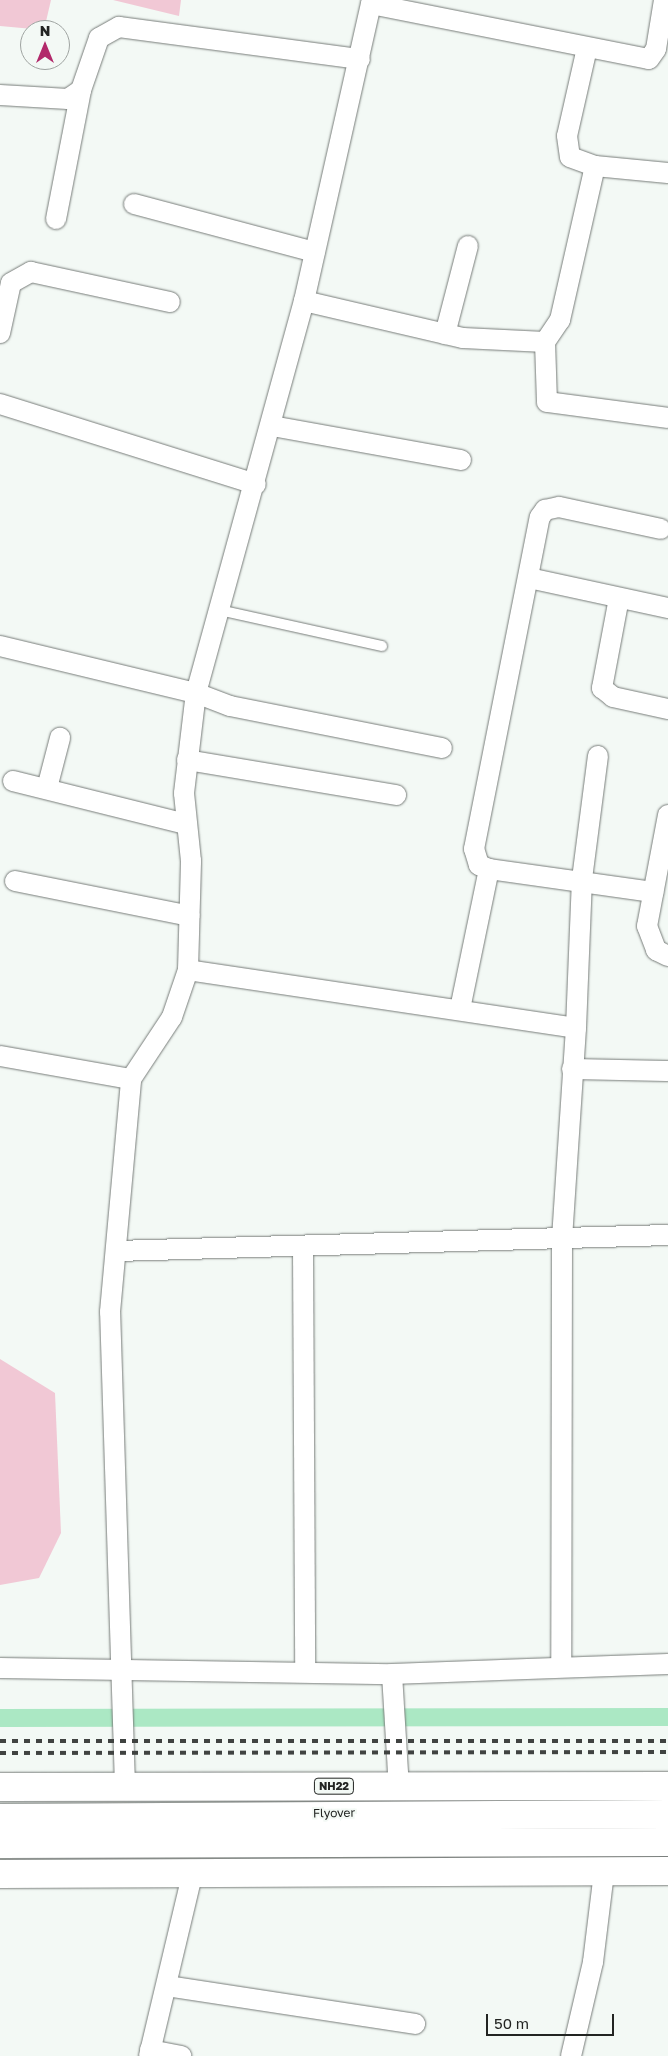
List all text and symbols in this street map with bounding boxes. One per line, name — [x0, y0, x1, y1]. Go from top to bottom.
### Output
north arrow — [20, 20, 70, 70]
text: N — [40, 22, 50, 39]
road number: NH22 — [313, 1778, 355, 1794]
street label: Flyover — [313, 1805, 355, 1821]
scale bar — [488, 2004, 616, 2036]
text: 50 m — [494, 2014, 529, 2032]

